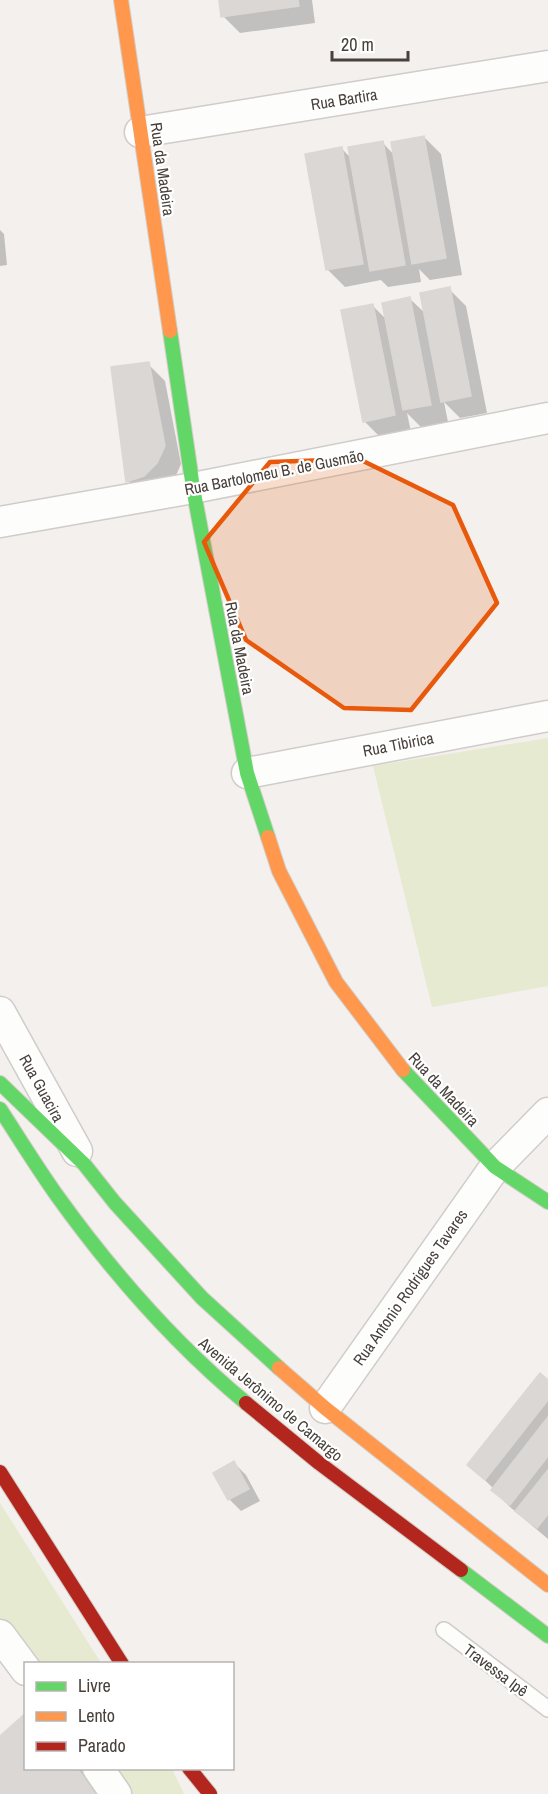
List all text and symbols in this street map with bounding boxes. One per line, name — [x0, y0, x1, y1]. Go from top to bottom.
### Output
scale bar — [332, 24, 408, 62]
text: 20 m — [341, 32, 374, 57]
street label: Rua Bartira — [309, 83, 380, 115]
street label: Rua da Madeira — [146, 121, 181, 218]
street label: Rua Bartolomeu B. de Gusmão — [182, 444, 366, 500]
street label: Rua da Madeira — [220, 600, 260, 697]
street label: Rua Tibirica — [361, 726, 436, 762]
street label: Rua da Madeira — [404, 1047, 485, 1131]
street label: Rua Guacira — [14, 1050, 70, 1126]
street label: Rua Antonio Rodrigues Tavares — [348, 1204, 472, 1370]
street label: Avenida Jerônimo de Camargo — [193, 1331, 348, 1466]
street label: Travessa Ipê — [459, 1639, 533, 1701]
legend — [24, 1662, 234, 1770]
text: Livre — [78, 1673, 111, 1698]
text: Lento — [78, 1703, 115, 1728]
text: Parado — [78, 1733, 126, 1758]

